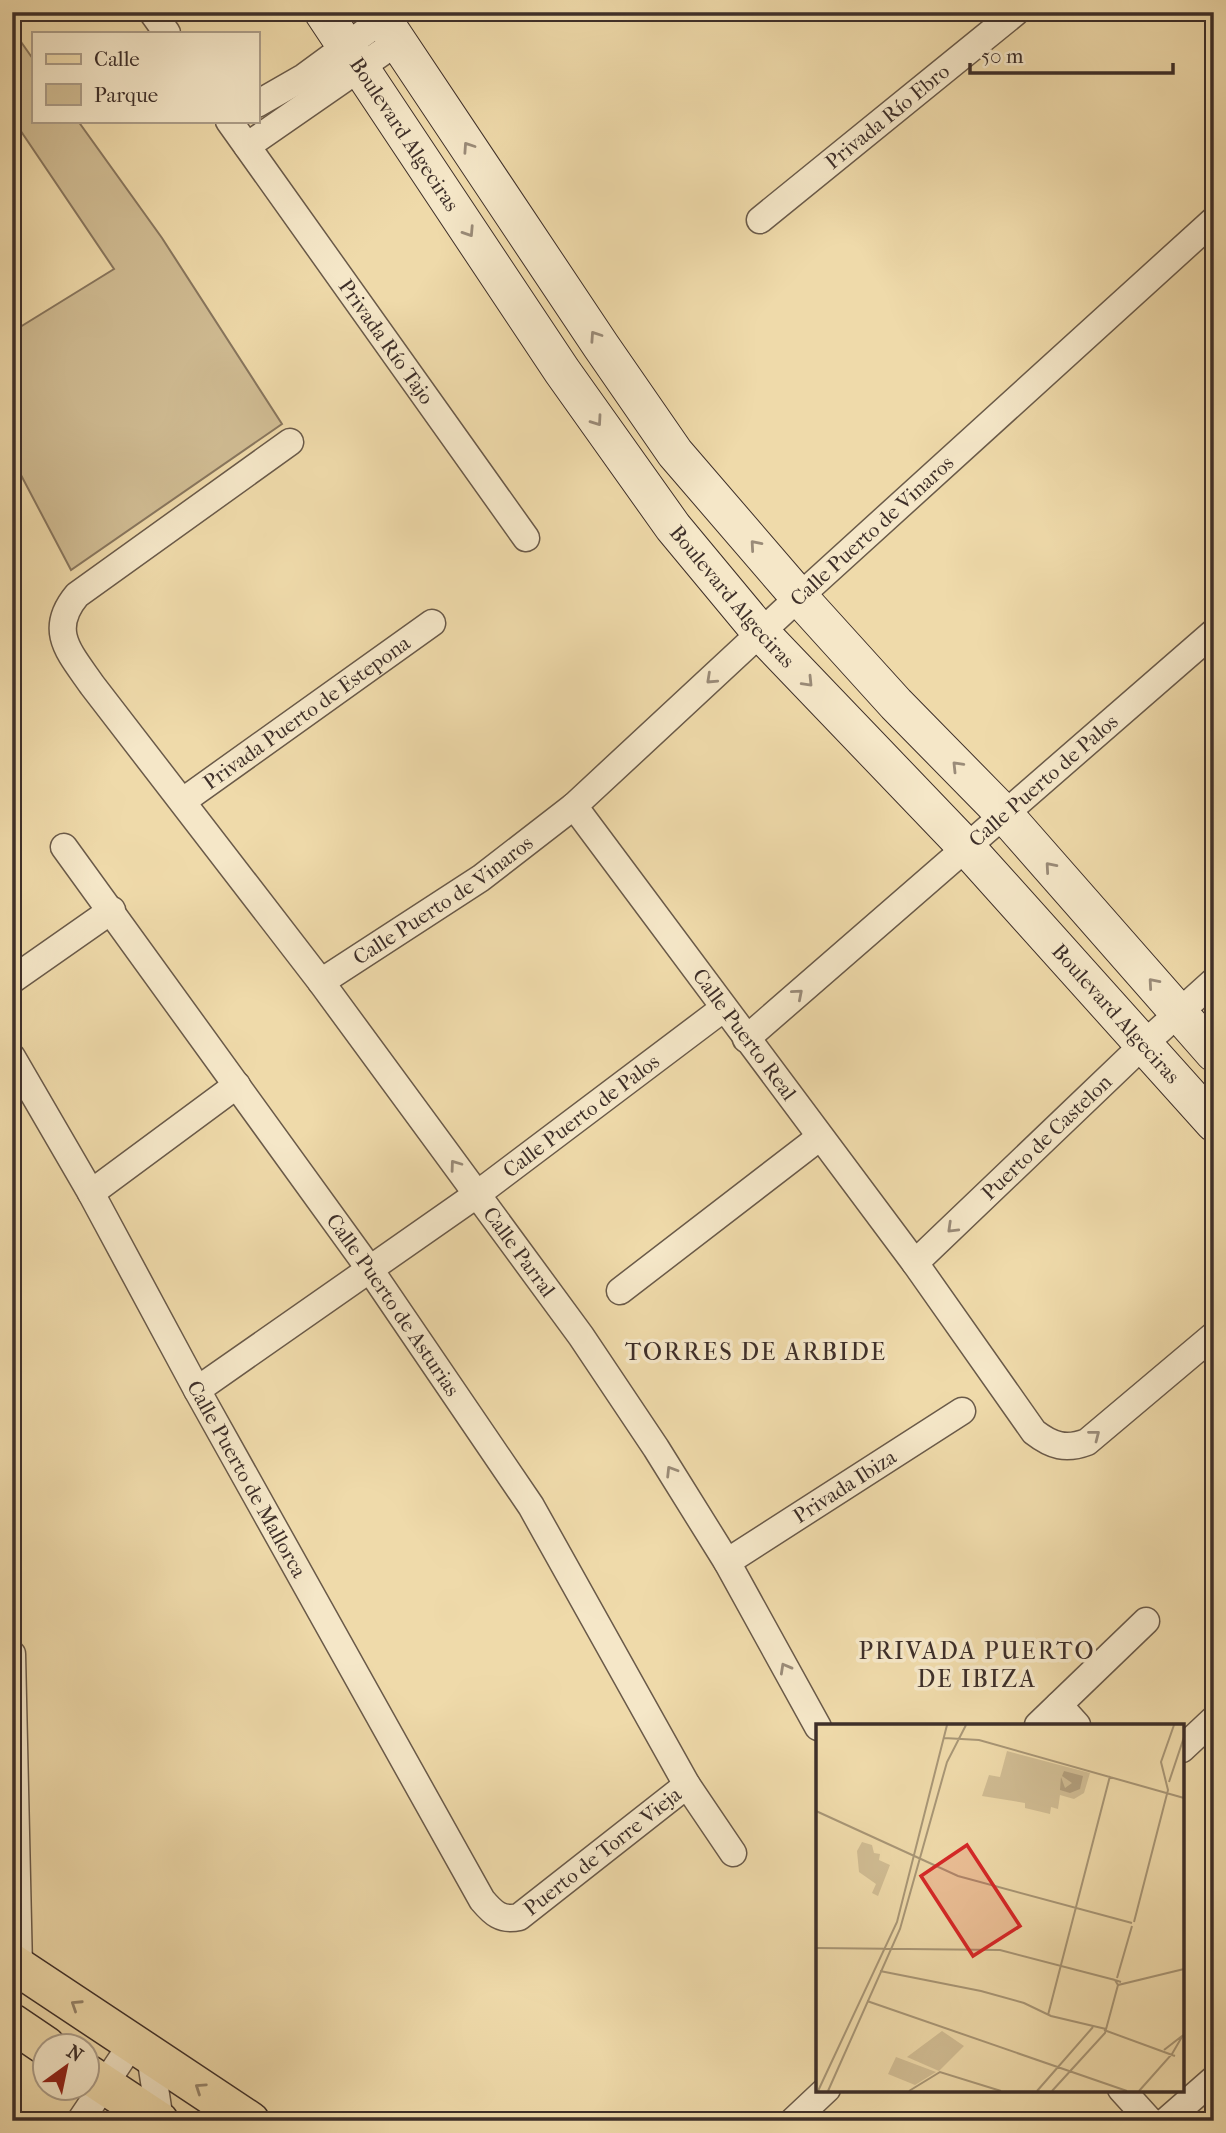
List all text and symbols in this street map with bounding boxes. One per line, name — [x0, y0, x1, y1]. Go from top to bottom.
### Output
legend — [32, 32, 259, 122]
scale bar — [970, 32, 1174, 76]
text: 50 m — [981, 44, 1024, 68]
text: Calle — [94, 47, 140, 71]
street label: Boulevard Algeciras — [345, 53, 464, 216]
street label: Privada Río Ebro — [820, 59, 954, 174]
text: Parque — [94, 83, 158, 107]
one-way arrow — [463, 142, 476, 155]
one-way arrow — [461, 225, 474, 238]
street label: Privada Río Tajo — [334, 275, 439, 409]
one-way arrow — [590, 331, 603, 344]
one-way arrow — [589, 413, 601, 426]
street label: Calle Puerto de Vinaros — [785, 450, 959, 611]
street label: Boulevard Algeciras — [665, 521, 800, 673]
one-way arrow — [751, 540, 763, 553]
street label: Privada Puerto de Estepona — [199, 630, 415, 795]
one-way arrow — [706, 671, 719, 683]
one-way arrow — [800, 674, 813, 687]
street label: Calle Puerto de Palos — [964, 709, 1123, 852]
one-way arrow — [953, 762, 965, 774]
street label: Calle Puerto de Vinaros — [349, 830, 538, 970]
one-way arrow — [1046, 862, 1059, 875]
street label: Boulevard Algeciras — [1047, 939, 1185, 1089]
street label: Calle Puerto Real — [688, 964, 801, 1105]
one-way arrow — [1148, 978, 1161, 991]
one-way arrow — [789, 990, 802, 1002]
street label: Calle Puerto de Palos — [498, 1049, 664, 1182]
street label: Puerto de Castelon — [977, 1070, 1117, 1205]
one-way arrow — [451, 1161, 463, 1173]
street label: Calle Parral — [478, 1202, 560, 1302]
street label: Calle Puerto de Asturias — [322, 1209, 465, 1401]
one-way arrow — [947, 1219, 960, 1232]
district label: TORRES DE ARBIDE — [625, 1338, 887, 1366]
street label: Calle Puerto de Mallorca — [182, 1376, 312, 1582]
one-way arrow — [1087, 1431, 1099, 1444]
street label: Privada Ibiza — [789, 1444, 901, 1528]
one-way arrow — [666, 1466, 679, 1479]
district label: PRIVADA PUERTO DE IBIZA — [858, 1637, 1096, 1693]
one-way arrow — [780, 1662, 793, 1675]
inset map — [816, 1724, 1184, 2091]
street label: Puerto de Torre Vieja — [519, 1782, 686, 1921]
one-way arrow — [71, 2000, 84, 2013]
north arrow — [32, 2032, 102, 2102]
text: N — [63, 2040, 87, 2067]
one-way arrow — [195, 2084, 208, 2096]

